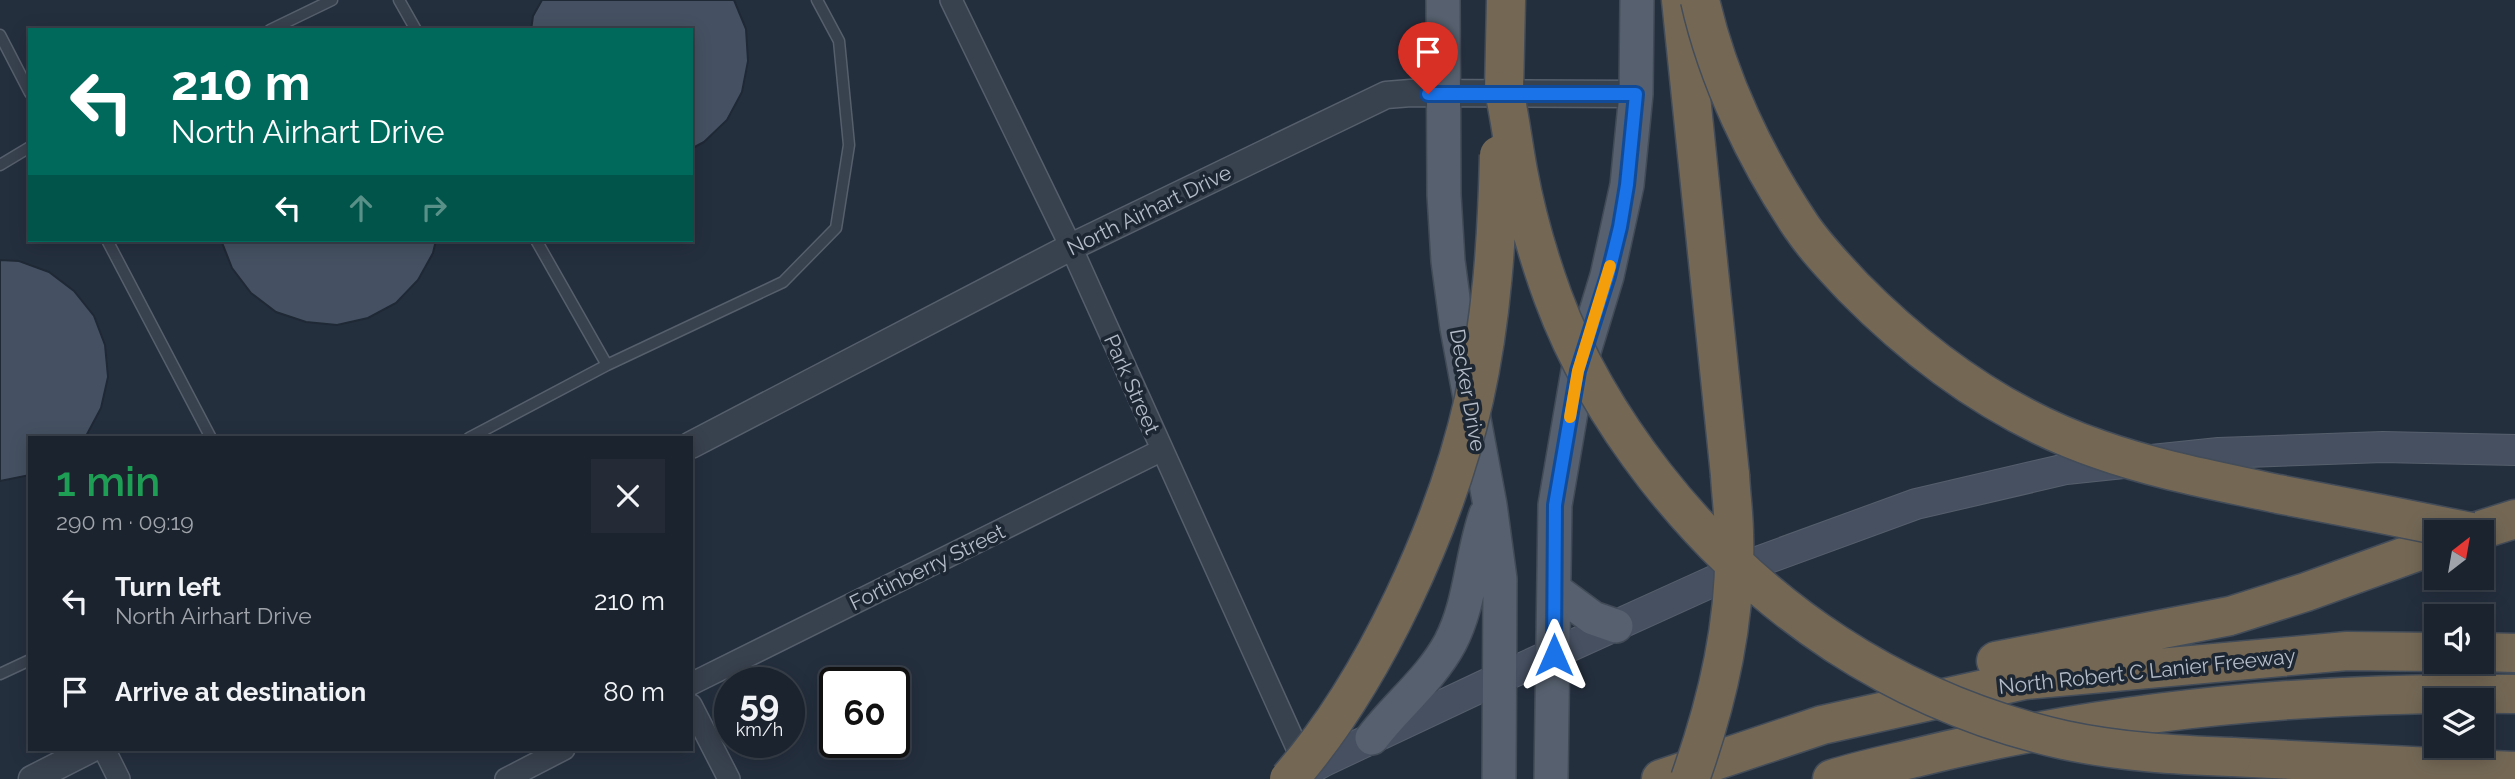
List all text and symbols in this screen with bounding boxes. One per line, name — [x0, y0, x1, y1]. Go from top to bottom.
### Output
pin — [1398, 22, 1458, 94]
icon: arrive — [1409, 33, 1447, 71]
text: 210 m — [171, 54, 310, 111]
icon: left — [56, 56, 147, 147]
text: North Airhart Drive — [171, 113, 445, 150]
street label: North Airhart Drive — [1063, 159, 1235, 261]
icon: left — [269, 189, 307, 227]
icon: ahead — [342, 189, 380, 227]
icon: right — [415, 189, 453, 227]
street label: Decker Drive — [1445, 327, 1491, 453]
street label: Park Street — [1099, 330, 1165, 438]
text: 1 min — [56, 457, 160, 506]
button: close — [591, 459, 665, 533]
text: 290 m · 09:19 — [56, 508, 194, 535]
street label: Fortinberry Street — [845, 519, 1009, 615]
north arrow — [2424, 520, 2494, 590]
map controls — [2424, 520, 2494, 758]
text: Turn left — [115, 572, 221, 602]
icon: left — [56, 582, 94, 620]
text: 210 m — [594, 586, 665, 616]
text: North Airhart Drive — [115, 602, 312, 629]
button: sound — [2424, 604, 2494, 674]
position arrow — [1517, 618, 1591, 692]
street label: North Robert C Lanier Freeway — [1997, 643, 2297, 699]
speed limit sign: 60 — [819, 667, 910, 758]
icon: arrive — [56, 673, 94, 711]
text: Arrive at destination — [115, 677, 366, 707]
text: 80 m — [603, 677, 665, 707]
text: 59 — [739, 683, 780, 724]
button: layers — [2424, 688, 2494, 758]
text: km/h — [736, 719, 783, 740]

